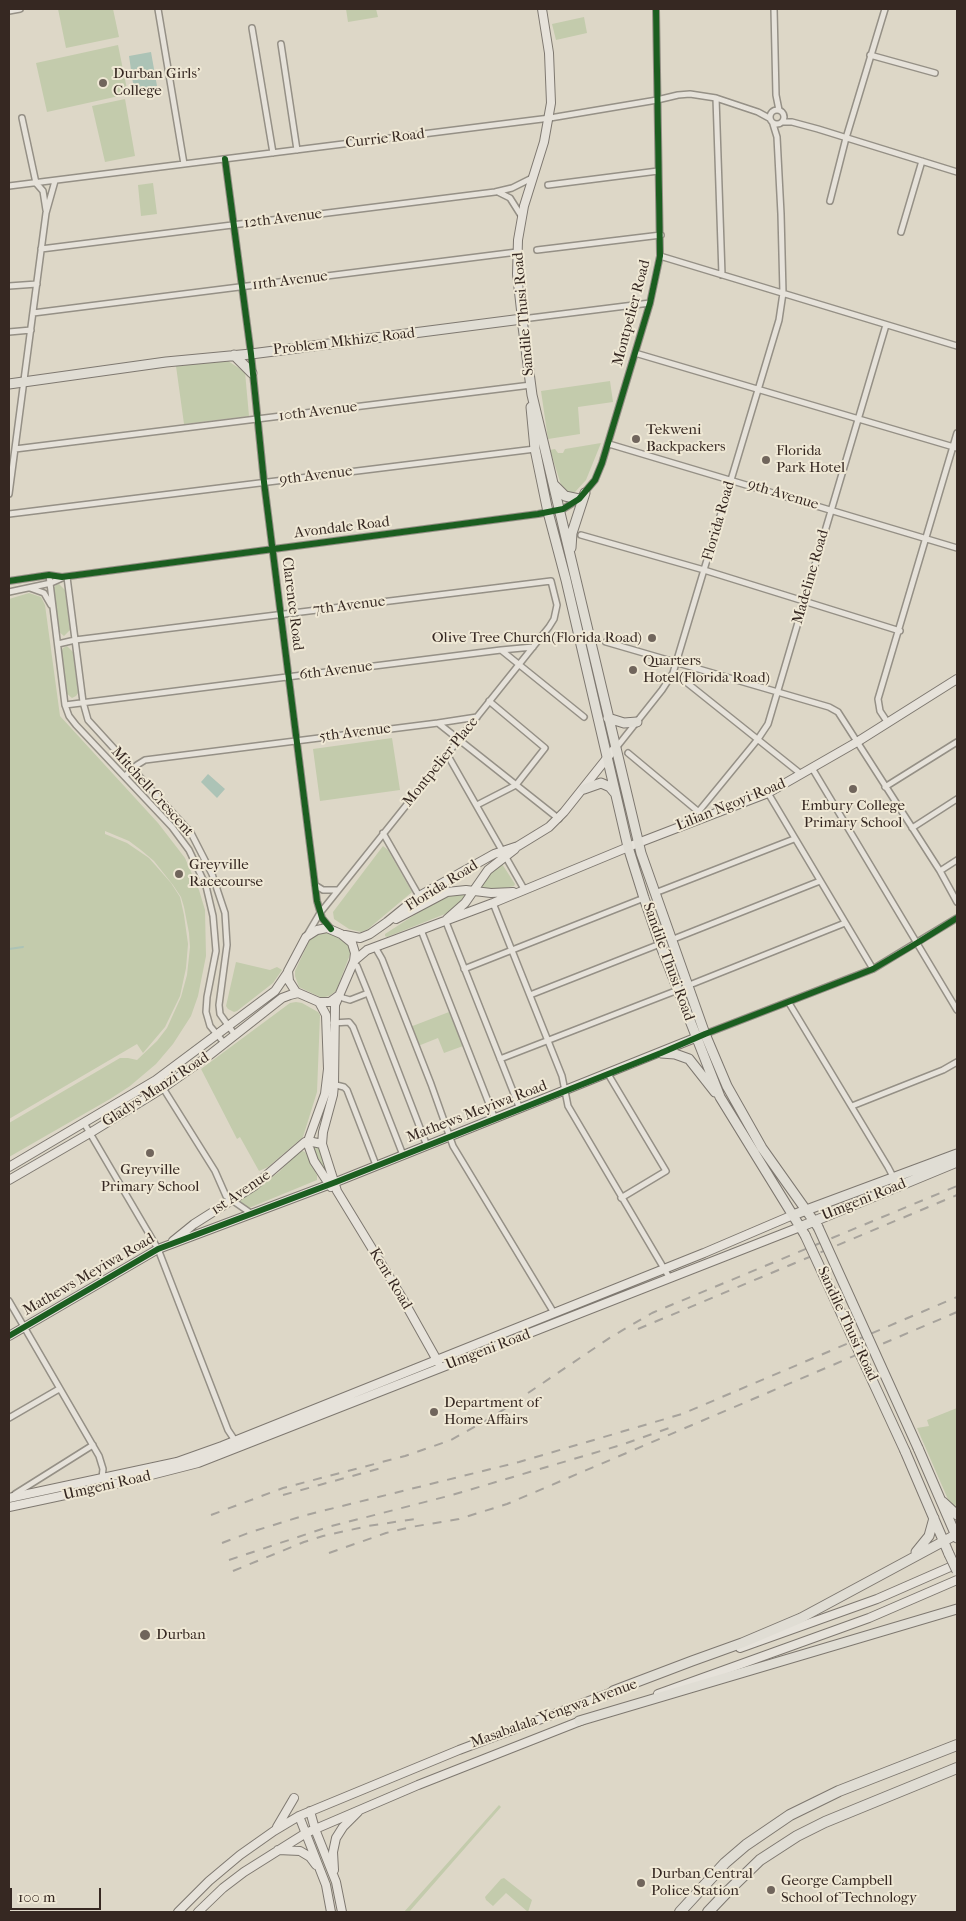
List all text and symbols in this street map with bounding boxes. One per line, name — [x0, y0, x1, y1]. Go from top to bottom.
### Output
place label: Durban Girls' College — [113, 65, 200, 100]
marker: Durban Girls' College — [97, 77, 109, 89]
street label: Currie Road — [344, 125, 426, 153]
street label: 12th Avenue — [243, 205, 323, 233]
street label: Sandile Thusi Road — [510, 251, 538, 377]
street label: Montpelier Road — [609, 258, 655, 368]
street label: 11th Avenue — [251, 267, 329, 295]
street label: Problem Mkhize Road — [272, 324, 416, 360]
street label: 10th Avenue — [278, 398, 358, 426]
place label: Tekweni Backpackers — [646, 421, 725, 456]
marker: Tekweni Backpackers — [630, 433, 642, 445]
place label: Florida Park Hotel — [776, 442, 845, 477]
marker: Florida Park Hotel — [760, 454, 772, 466]
street label: 9th Avenue — [279, 463, 353, 489]
street label: 9th Avenue — [745, 476, 821, 514]
street label: Florida Road — [699, 479, 739, 563]
street label: Avondale Road — [293, 513, 391, 543]
street label: Madeline Road — [789, 528, 833, 626]
street label: Clarence Road — [277, 556, 307, 652]
street label: 7th Avenue — [312, 593, 386, 619]
place label: Olive Tree Church(Florida Road) — [432, 629, 642, 647]
marker: Olive Tree Church(Florida Road) — [646, 632, 658, 644]
place label: Quarters Hotel(Florida Road) — [643, 652, 770, 687]
street label: 6th Avenue — [298, 658, 374, 684]
marker: Quarters Hotel(Florida Road) — [627, 664, 639, 676]
street label: Montpelier Place — [399, 714, 483, 810]
street label: 5th Avenue — [318, 720, 392, 746]
street label: Mitchell Crescent — [107, 743, 197, 841]
street label: Lilian Ngoyi Road — [674, 775, 788, 835]
marker: Embury College Primary School — [847, 783, 859, 795]
place label: Embury College Primary School — [801, 797, 905, 832]
place label: Greyville Racecourse — [189, 856, 263, 891]
street label: Florida Road — [402, 857, 482, 915]
marker: Greyville Racecourse — [173, 868, 185, 880]
street label: Sandile Thusi Road — [638, 901, 698, 1023]
street label: Gladys Manzi Road — [99, 1049, 213, 1131]
street label: Mathews Meyiwa Road — [404, 1077, 550, 1147]
marker: Greyville Primary School — [144, 1147, 156, 1159]
place label: Greyville Primary School — [101, 1161, 199, 1196]
street label: 1st Avenue — [208, 1167, 274, 1219]
street label: Umgeni Road — [819, 1175, 909, 1225]
street label: Mathews Meyiwa Road — [20, 1230, 158, 1320]
street label: Kent Road — [365, 1245, 415, 1313]
street label: Sandile Thusi Road — [813, 1264, 881, 1384]
street label: Umgeni Road — [443, 1326, 533, 1374]
place label: Department of Home Affairs — [444, 1394, 539, 1429]
marker: Department of Home Affairs — [428, 1406, 440, 1418]
street label: Umgeni Road — [61, 1467, 153, 1505]
place label: Durban — [156, 1626, 206, 1644]
marker: Durban — [138, 1628, 152, 1642]
street label: Masabalala Yengwa Avenue — [468, 1675, 640, 1753]
place label: Durban Central Police Station — [651, 1865, 753, 1900]
place label: George Campbell School of Technology — [781, 1872, 917, 1907]
marker: Durban Central Police Station — [635, 1877, 647, 1889]
scale bar — [12, 1878, 104, 1910]
marker: George Campbell School of Technology — [765, 1884, 777, 1896]
text: 100 m — [18, 1888, 56, 1906]

